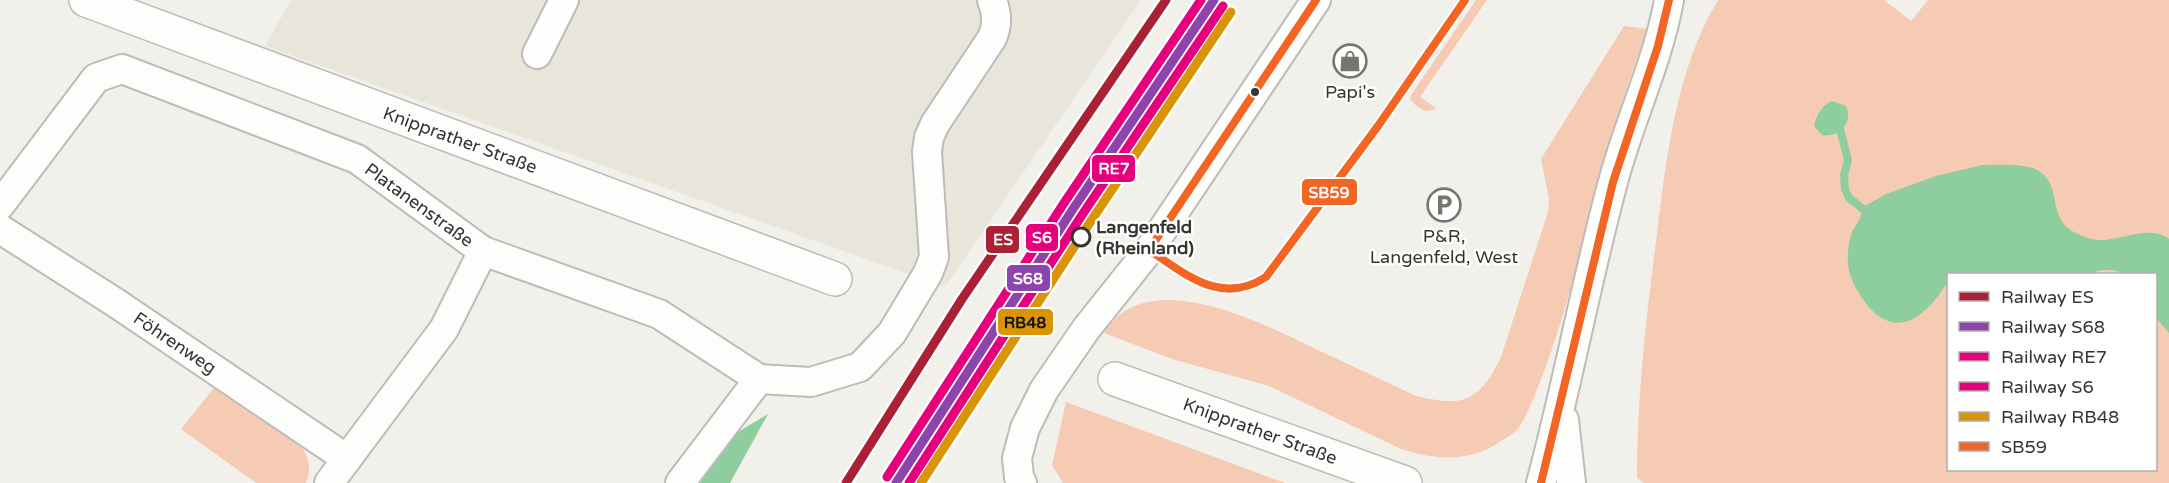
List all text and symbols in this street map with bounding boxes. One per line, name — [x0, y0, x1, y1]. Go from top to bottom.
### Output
shop icon: Papi's — [1332, 43, 1368, 79]
place label: Papi's — [1325, 81, 1375, 103]
unlabelled marker — [1249, 86, 1261, 98]
street label: Knipprather Straße — [380, 102, 540, 178]
line badge: RE7 — [1091, 154, 1136, 183]
street label: Platanenstraße — [360, 158, 478, 252]
text: RE7 — [1098, 159, 1130, 179]
line badge: SB59 — [1301, 178, 1358, 206]
text: SB59 — [1308, 183, 1350, 203]
parking icon: P&R, Langenfeld, West — [1426, 187, 1462, 223]
place label: Langenfeld (Rheinland) — [1096, 216, 1194, 259]
line badge: S6 — [1025, 223, 1059, 252]
line badge: ES — [985, 225, 1020, 254]
place label: P&R, Langenfeld, West — [1370, 225, 1518, 268]
marker: Langenfeld (Rheinland) — [1071, 227, 1091, 247]
text: S6 — [1032, 228, 1052, 248]
text: ES — [993, 230, 1013, 250]
line badge: S68 — [1006, 264, 1051, 292]
text: S68 — [1013, 269, 1043, 289]
legend — [1947, 273, 2157, 471]
text: Railway ES — [2001, 286, 2094, 308]
street label: Föhrenweg — [129, 307, 221, 379]
line badge: RB48 — [997, 308, 1054, 336]
text: RB48 — [1004, 313, 1046, 333]
text: Railway S68 — [2001, 316, 2105, 338]
text: Railway RE7 — [2001, 346, 2107, 368]
text: Railway S6 — [2001, 376, 2094, 398]
street label: Knipprather Straße — [1180, 393, 1340, 469]
text: Railway RB48 — [2001, 406, 2119, 428]
text: SB59 — [2001, 436, 2047, 458]

